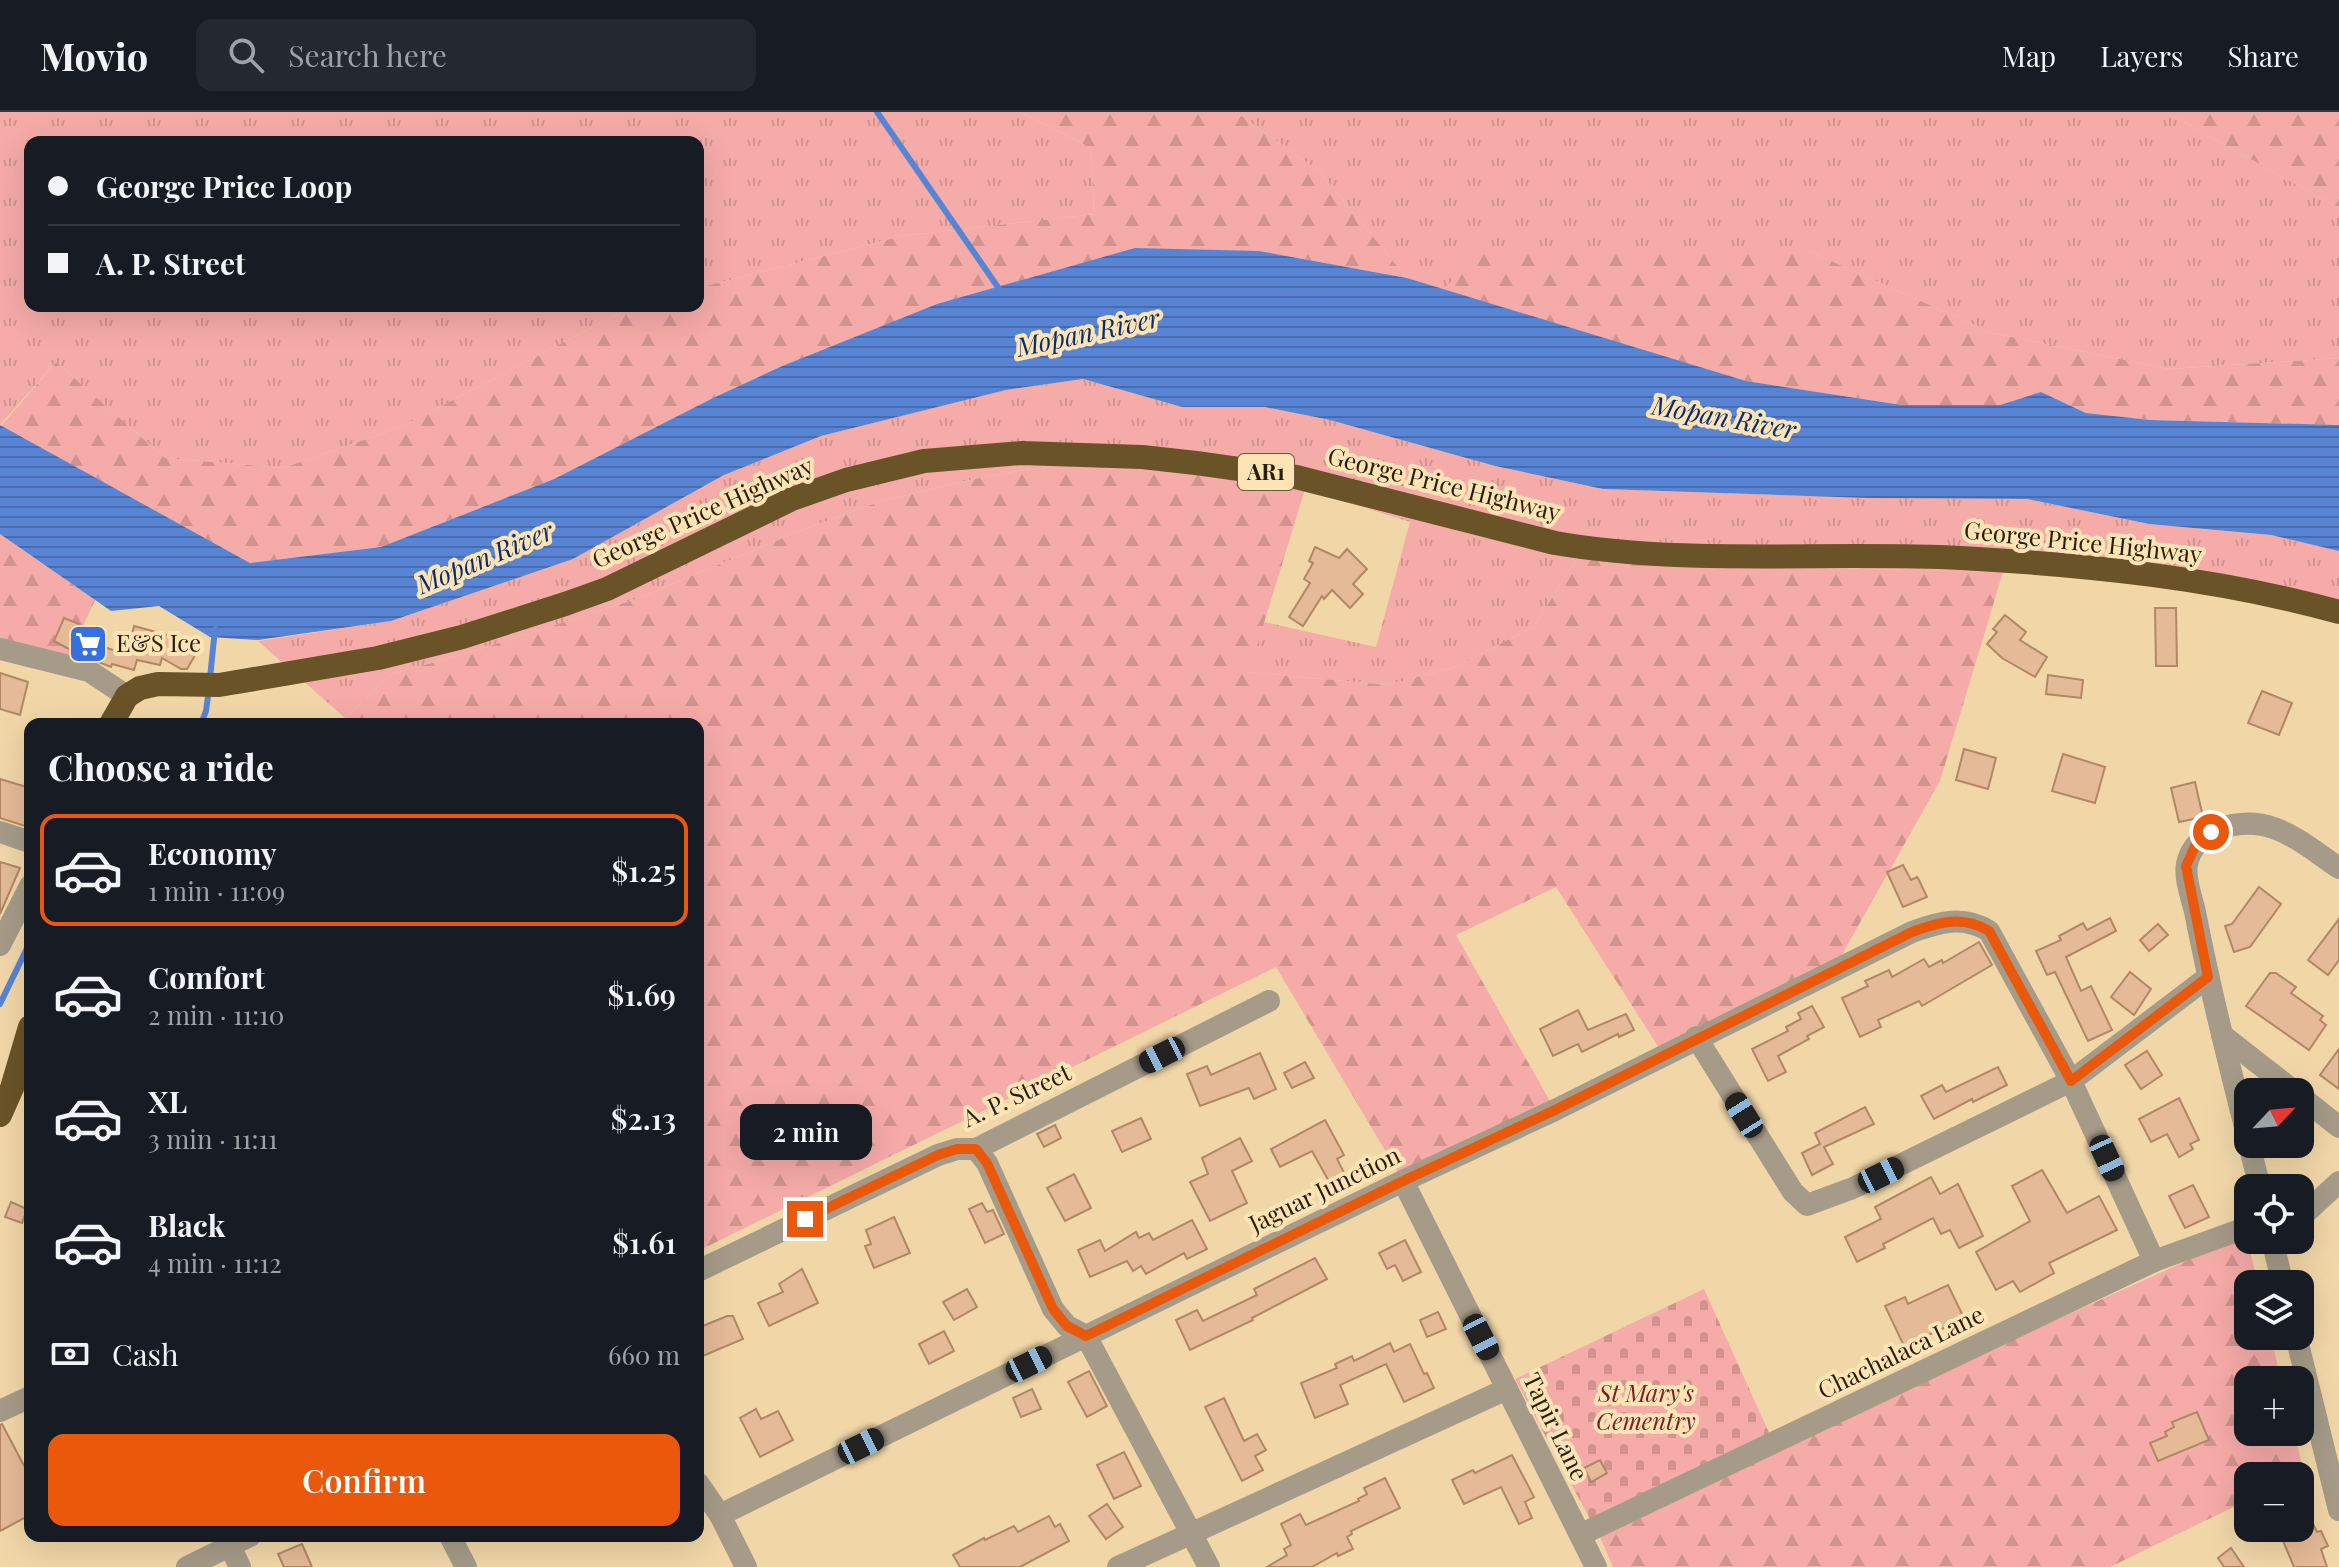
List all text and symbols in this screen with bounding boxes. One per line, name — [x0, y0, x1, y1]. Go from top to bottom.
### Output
search box — [196, 19, 756, 91]
text: Movio — [40, 30, 148, 81]
icon: search — [224, 33, 268, 77]
text: Search here — [288, 35, 447, 75]
text: Map — [2002, 37, 2056, 74]
text: Layers — [2100, 37, 2183, 74]
text: Share — [2227, 37, 2299, 74]
text: George Price Loop — [96, 166, 352, 206]
text: A. P. Street — [96, 243, 246, 283]
water label: Mopan River — [1012, 299, 1163, 364]
water label: Mopan River — [1649, 386, 1800, 447]
street label: George Price Highway — [1325, 439, 1564, 527]
street label: George Price Highway — [587, 448, 818, 574]
road number: AR1 — [1238, 454, 1294, 490]
water label: Mopan River — [410, 512, 559, 602]
street label: George Price Highway — [1963, 513, 2204, 569]
supermarket icon: E&S Ice — [67, 623, 109, 665]
place label: E&S Ice — [116, 626, 201, 658]
text: Choose a ride — [48, 742, 274, 790]
route start — [2193, 814, 2229, 850]
text: Economy — [148, 833, 277, 873]
icon: car — [52, 834, 124, 906]
text: $1.25 — [611, 850, 676, 890]
text: 1 min · 11:09 — [148, 873, 285, 908]
text: Comfort — [148, 957, 265, 997]
icon: car — [52, 958, 124, 1030]
text: $1.69 — [607, 974, 676, 1014]
text: 2 min · 11:10 — [148, 997, 284, 1032]
car — [1135, 1033, 1189, 1077]
street label: A. P. Street — [956, 1055, 1076, 1134]
north arrow — [2234, 1078, 2314, 1158]
map controls — [2234, 1078, 2314, 1542]
text: XL — [148, 1081, 187, 1121]
icon: car — [52, 1082, 124, 1154]
car — [1721, 1088, 1767, 1142]
text: $2.13 — [611, 1098, 676, 1138]
callout: 2 min — [739, 1103, 871, 1159]
text: 2 min — [773, 1114, 839, 1149]
text: 3 min · 11:11 — [148, 1121, 278, 1156]
car — [2086, 1131, 2128, 1185]
street label: Jaguar Junction — [1242, 1138, 1405, 1239]
car — [1854, 1154, 1908, 1196]
button: locate — [2234, 1174, 2314, 1254]
route end — [787, 1201, 823, 1237]
text: Black — [148, 1205, 225, 1245]
icon: car — [52, 1206, 124, 1278]
text: $1.61 — [612, 1222, 676, 1262]
text: 4 min · 11:12 — [148, 1245, 282, 1280]
button: layers — [2234, 1270, 2314, 1350]
street label: Chachalaca Lane — [1812, 1297, 1988, 1405]
car — [1459, 1310, 1503, 1364]
icon: cash — [48, 1332, 92, 1376]
text: Cash — [112, 1334, 179, 1374]
text: 660 m — [608, 1337, 680, 1372]
car — [1002, 1343, 1056, 1385]
button: + — [2234, 1366, 2314, 1446]
street label: Tapir Lane — [1517, 1367, 1597, 1485]
park label: St Mary's Cementry — [1596, 1376, 1696, 1436]
car — [834, 1425, 888, 1467]
button: Confirm — [48, 1434, 680, 1526]
button: − — [2234, 1462, 2314, 1542]

